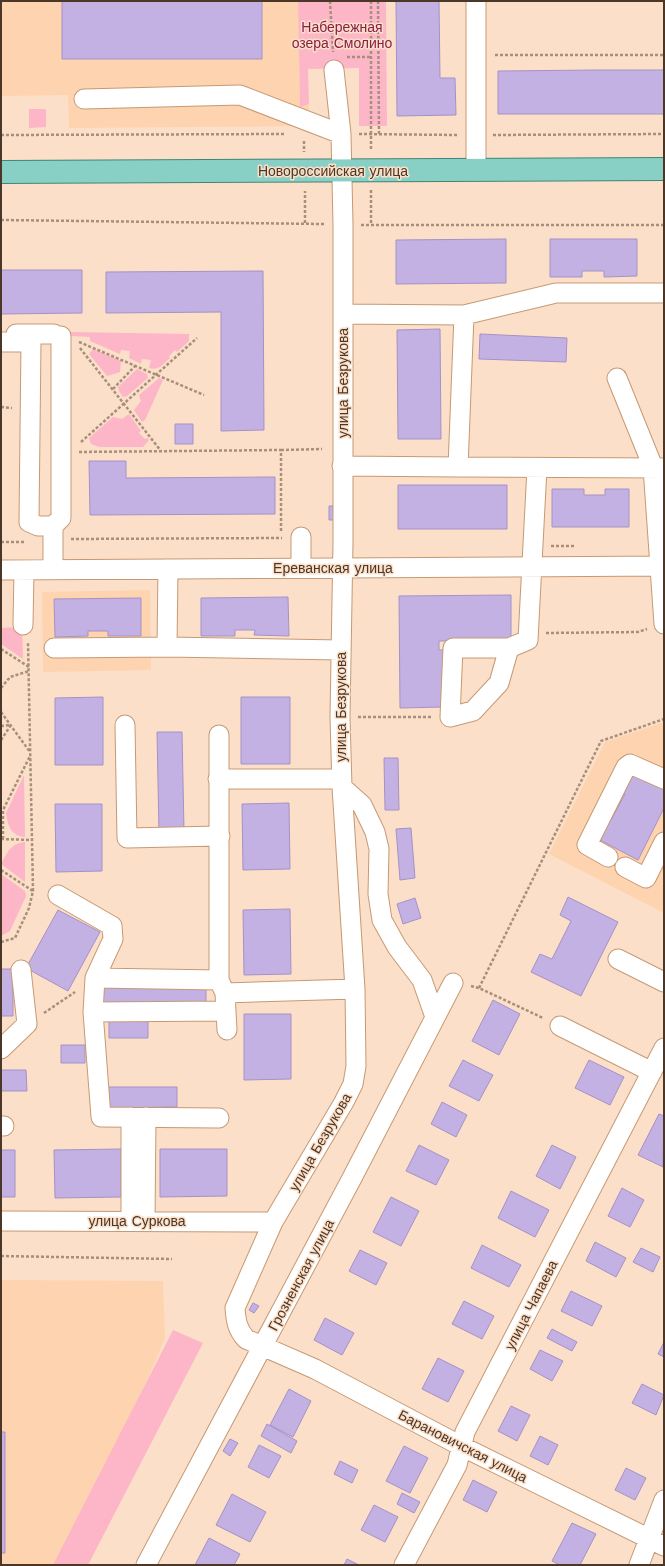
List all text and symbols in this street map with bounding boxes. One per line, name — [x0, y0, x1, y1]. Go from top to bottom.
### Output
park label: Набережная озера Смолино — [292, 19, 393, 51]
street label: Новороссийская улица — [258, 163, 408, 179]
street label: улица Безрукова — [335, 328, 351, 438]
street label: Ереванская улица — [273, 560, 393, 576]
street label: улица Безрукова — [333, 652, 349, 762]
street label: улица Безрукова — [286, 1090, 355, 1194]
street label: улица Суркова — [88, 1213, 186, 1229]
street label: Грозненская улица — [265, 1216, 337, 1333]
street label: улица Чапаева — [501, 1257, 561, 1353]
street label: Барановичская улица — [396, 1406, 530, 1486]

